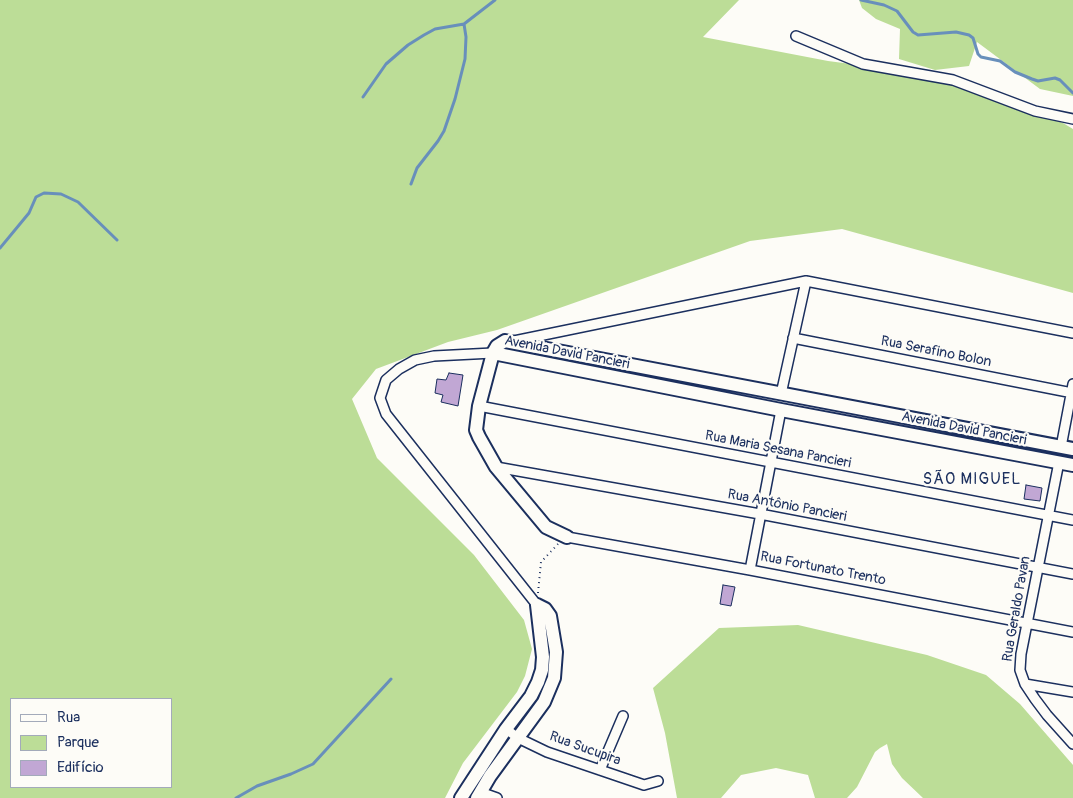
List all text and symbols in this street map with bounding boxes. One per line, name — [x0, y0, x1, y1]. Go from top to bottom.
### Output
street label: Avenida David Pancieri — [503, 333, 631, 373]
street label: Rua Serafino Bolon — [879, 333, 993, 371]
street label: Avenida David Pancieri — [900, 409, 1028, 449]
street label: Rua Maria Sesana Pancieri — [704, 428, 852, 472]
district label: SÃO MIGUEL — [922, 470, 1022, 490]
street label: Rua Antônio Pancieri — [726, 486, 848, 526]
street label: Rua Fortunato Trento — [759, 549, 887, 589]
street label: Rua Geraldo Pavan — [999, 555, 1035, 663]
legend — [10, 698, 172, 788]
text: Rua — [57, 708, 80, 727]
street label: Rua Sucupira — [547, 728, 623, 770]
text: Parque — [57, 733, 99, 752]
text: Edifício — [57, 758, 103, 777]

